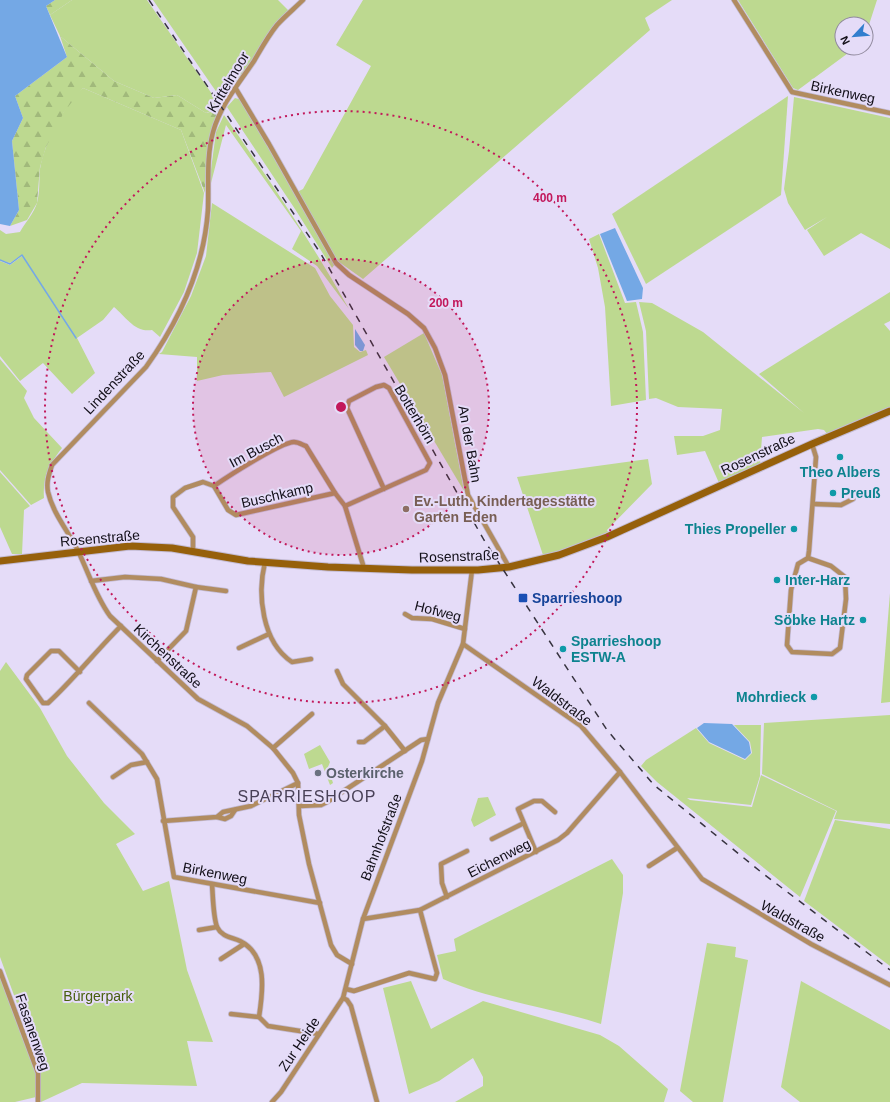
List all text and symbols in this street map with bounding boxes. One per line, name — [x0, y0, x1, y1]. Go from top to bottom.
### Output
north arrow — [834, 16, 874, 56]
text: N — [838, 34, 852, 47]
street label: Krittelmoor — [204, 49, 252, 115]
street label: Birkenweg — [809, 77, 877, 107]
text: 400 m — [533, 191, 567, 205]
text: 200 m — [429, 296, 463, 310]
street label: Lindenstraße — [80, 347, 148, 417]
street label: Botterhörn — [391, 382, 439, 446]
centre of rings — [334, 400, 348, 414]
street label: An der Bahn — [455, 404, 485, 484]
street label: Im Busch — [226, 429, 286, 471]
street label: Rosenstraße — [718, 430, 798, 478]
marker: Theo Albers — [835, 452, 845, 462]
place label: Theo Albers — [800, 464, 880, 480]
street label: Buschkamp — [240, 479, 315, 511]
place label: Preuß — [841, 485, 881, 501]
marker: Preuß — [828, 488, 838, 498]
place label: Ev.-Luth. Kindertagesstätte Garten Eden — [414, 493, 595, 525]
marker: Ev.-Luth. Kindertagesstätte Garten Eden — [401, 504, 411, 514]
place label: Thies Propeller — [685, 521, 787, 537]
marker: Thies Propeller — [789, 524, 799, 534]
street label: Rosenstraße — [59, 527, 141, 549]
street label: Rosenstraße — [419, 547, 500, 565]
place label: Inter-Harz — [785, 572, 850, 588]
marker: Inter-Harz — [772, 575, 782, 585]
place label: Sparrieshoop — [532, 590, 622, 606]
marker: Sparrieshoop — [517, 592, 529, 604]
street label: Hofweg — [413, 597, 463, 625]
place label: Söbke Hartz — [774, 612, 855, 628]
marker: Söbke Hartz — [858, 615, 868, 625]
street label: Kirchenstraße — [131, 620, 205, 692]
place label: Sparrieshoop ESTW-A — [571, 633, 661, 665]
marker: Sparrieshoop ESTW-A — [558, 644, 568, 654]
street label: Waldstraße — [529, 673, 595, 729]
place label: Mohrdieck — [736, 689, 806, 705]
marker: Mohrdieck — [809, 692, 819, 702]
place label: Osterkirche — [326, 765, 404, 781]
marker: Osterkirche — [313, 768, 323, 778]
district label: SPARRIESHOOP — [238, 788, 376, 805]
street label: Bahnhofstraße — [357, 791, 405, 883]
street label: Eichenweg — [465, 835, 533, 881]
street label: Birkenweg — [181, 859, 249, 887]
street label: Waldstraße — [758, 897, 828, 945]
park label: Bürgerpark — [63, 988, 134, 1004]
street label: Fasanenweg — [12, 991, 54, 1073]
street label: Zur Heide — [275, 1014, 323, 1074]

